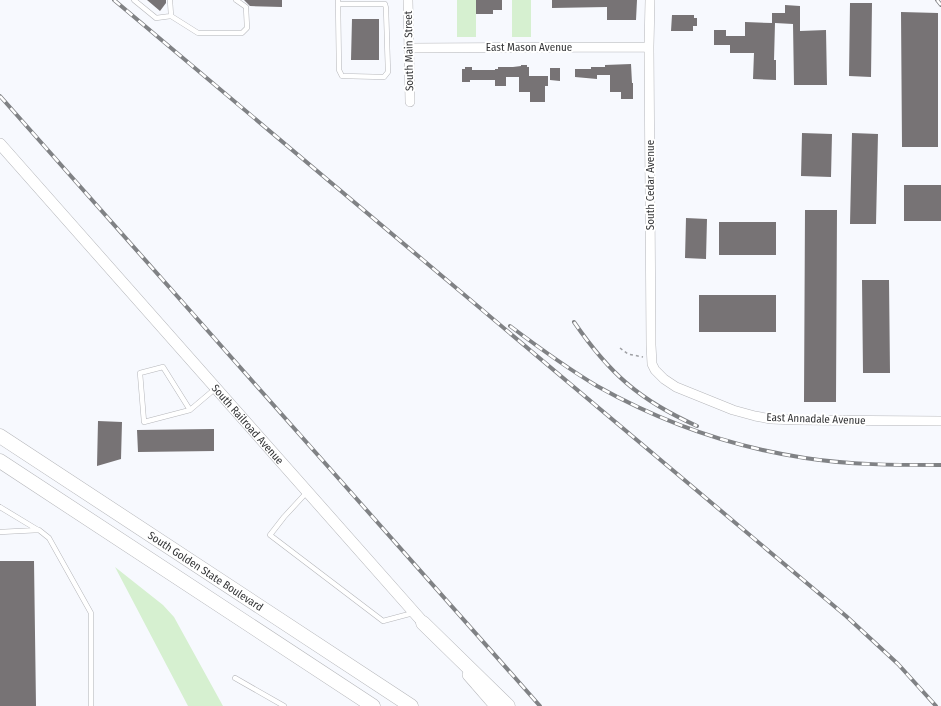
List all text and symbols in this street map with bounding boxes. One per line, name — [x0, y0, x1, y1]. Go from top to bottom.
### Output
street label: South Main Street — [402, 10, 416, 91]
street label: East Mason Avenue — [486, 41, 572, 54]
street label: South Cedar Avenue — [644, 140, 657, 230]
street label: South Railroad Avenue — [209, 382, 286, 467]
street label: East Annadale Avenue — [766, 411, 866, 427]
street label: South Golden State Boulevard — [146, 529, 266, 614]

